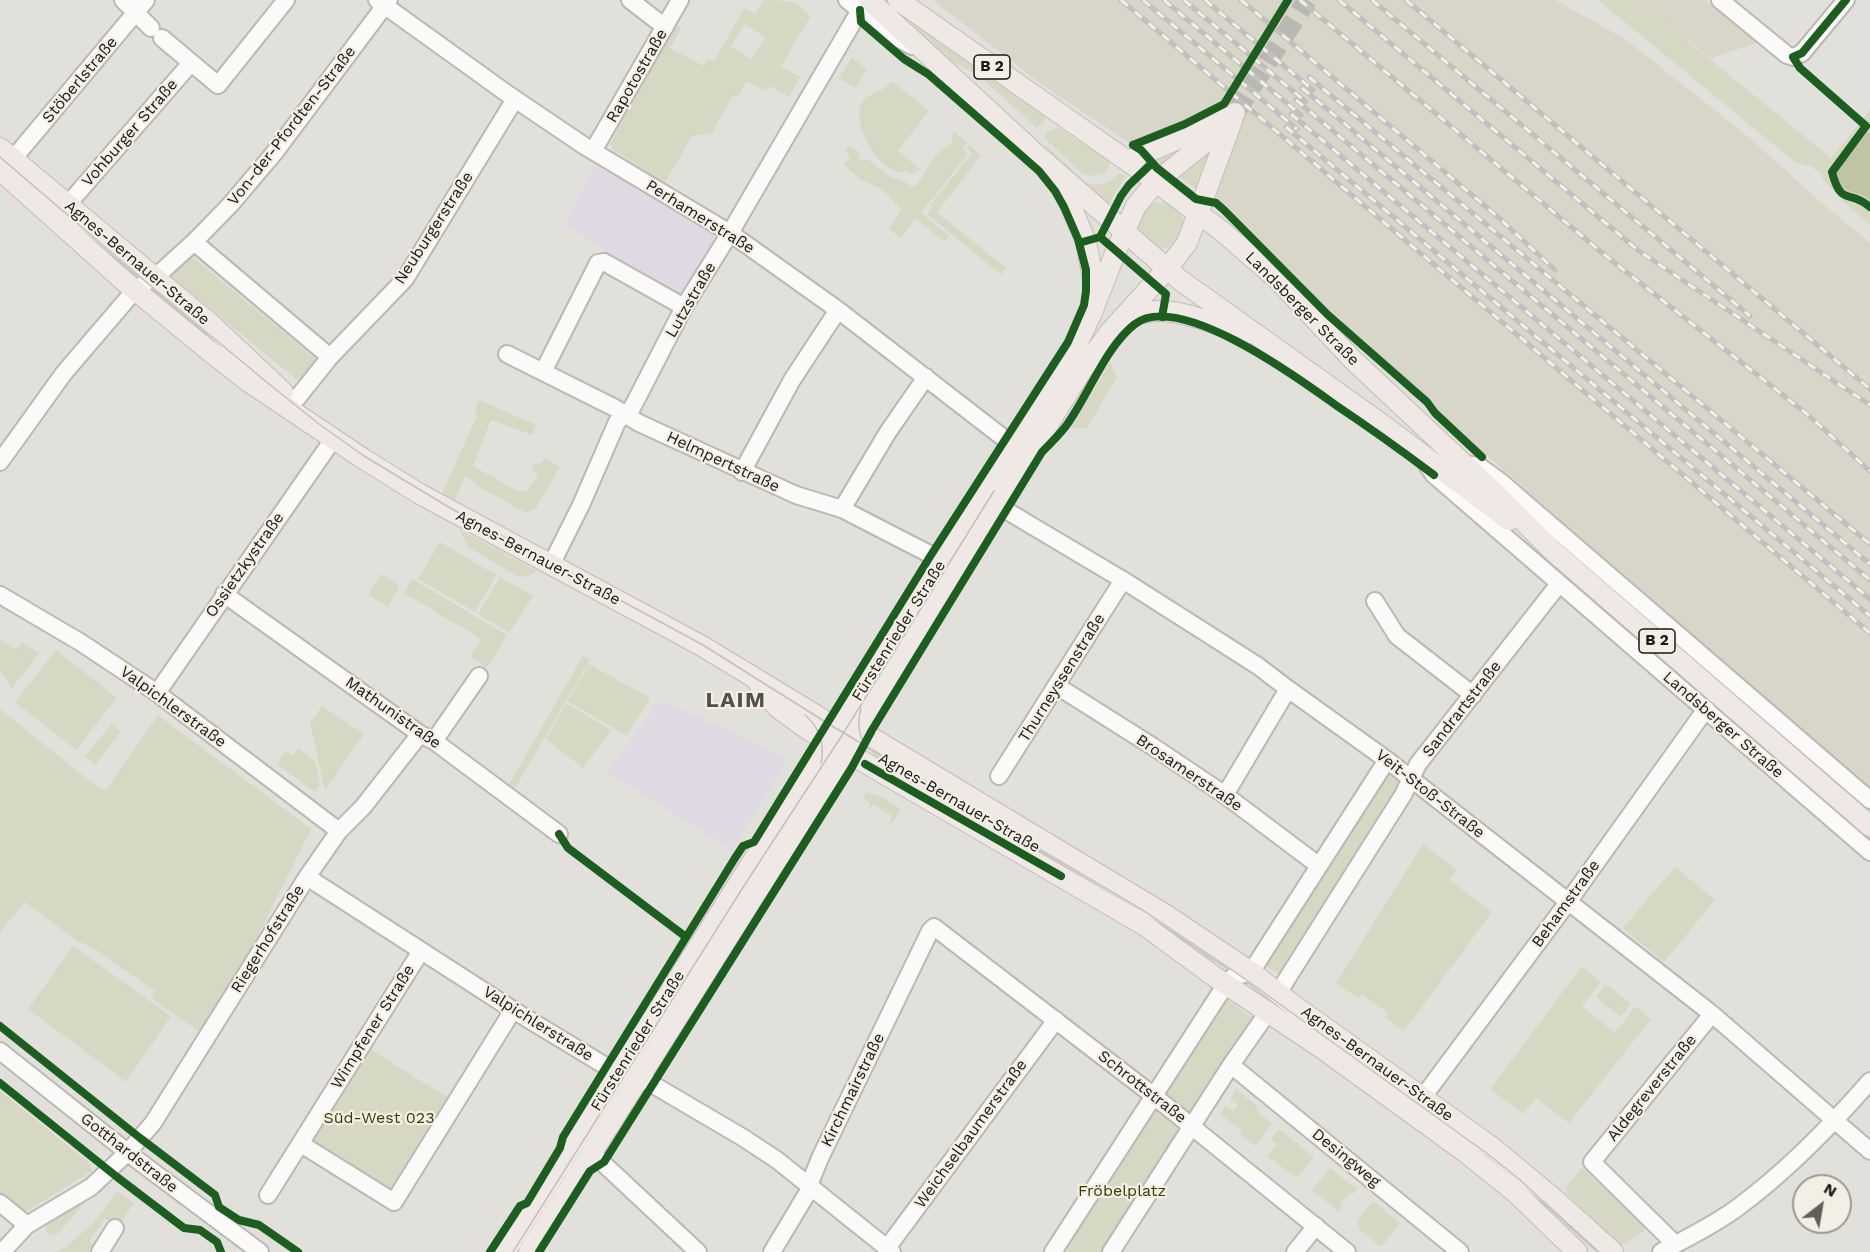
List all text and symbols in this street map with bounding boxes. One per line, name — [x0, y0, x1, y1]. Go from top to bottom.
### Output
street label: Rapotostraße — [602, 26, 672, 126]
street label: Stöberlstraße — [38, 33, 122, 127]
street label: Von-der-Pfordten-Straße — [224, 43, 360, 209]
road number: B 2 — [974, 55, 1010, 79]
street label: Vohburger Straße — [78, 75, 182, 191]
street label: Neuburgerstraße — [390, 168, 478, 288]
street label: Perhamerstraße — [642, 176, 758, 258]
street label: Agnes-Bernauer-Straße — [60, 197, 214, 329]
street label: Landsberger Straße — [1241, 248, 1363, 370]
street label: Lutzstraße — [662, 259, 720, 341]
street label: Helmpertstraße — [663, 427, 783, 497]
street label: Agnes-Bernauer-Straße — [452, 506, 624, 610]
street label: Ossietzkystraße — [202, 509, 288, 621]
street label: Fürstenrieder Straße — [848, 557, 950, 705]
street label: Thurneyssenstraße — [1015, 610, 1109, 746]
road number: B 2 — [1639, 629, 1675, 653]
street label: Sandrartstraße — [1418, 657, 1506, 761]
street label: Valpichlerstraße — [116, 662, 230, 752]
street label: Landsberger Straße — [1659, 667, 1787, 783]
street label: Mathunistraße — [341, 673, 445, 753]
district label: LAIM — [705, 688, 767, 714]
street label: Brosamerstraße — [1132, 730, 1246, 816]
street label: Veit-Stoß-Straße — [1372, 745, 1488, 843]
street label: Agnes-Bernauer-Straße — [875, 749, 1043, 857]
street label: Behamstraße — [1528, 856, 1604, 952]
street label: Riegerhofstraße — [227, 882, 309, 996]
street label: Wimpfener Straße — [327, 961, 419, 1093]
street label: Fürstenrieder Straße — [587, 967, 689, 1115]
street label: Valpichlerstraße — [479, 982, 597, 1066]
street label: Agnes-Bernauer-Straße — [1297, 1002, 1457, 1126]
street label: Kirchmairstraße — [817, 1030, 889, 1150]
street label: Aldegreverstraße — [1603, 1031, 1701, 1145]
street label: Schrottstraße — [1094, 1047, 1190, 1127]
street label: Weichselbaumerstraße — [911, 1056, 1031, 1212]
park label: Süd-West 023 — [324, 1108, 434, 1128]
street label: Gotthardstraße — [76, 1109, 182, 1197]
street label: Desingweg — [1308, 1125, 1384, 1191]
north arrow — [1792, 1174, 1852, 1234]
text: N — [1821, 1179, 1840, 1201]
park label: Fröbelplatz — [1078, 1181, 1166, 1201]

